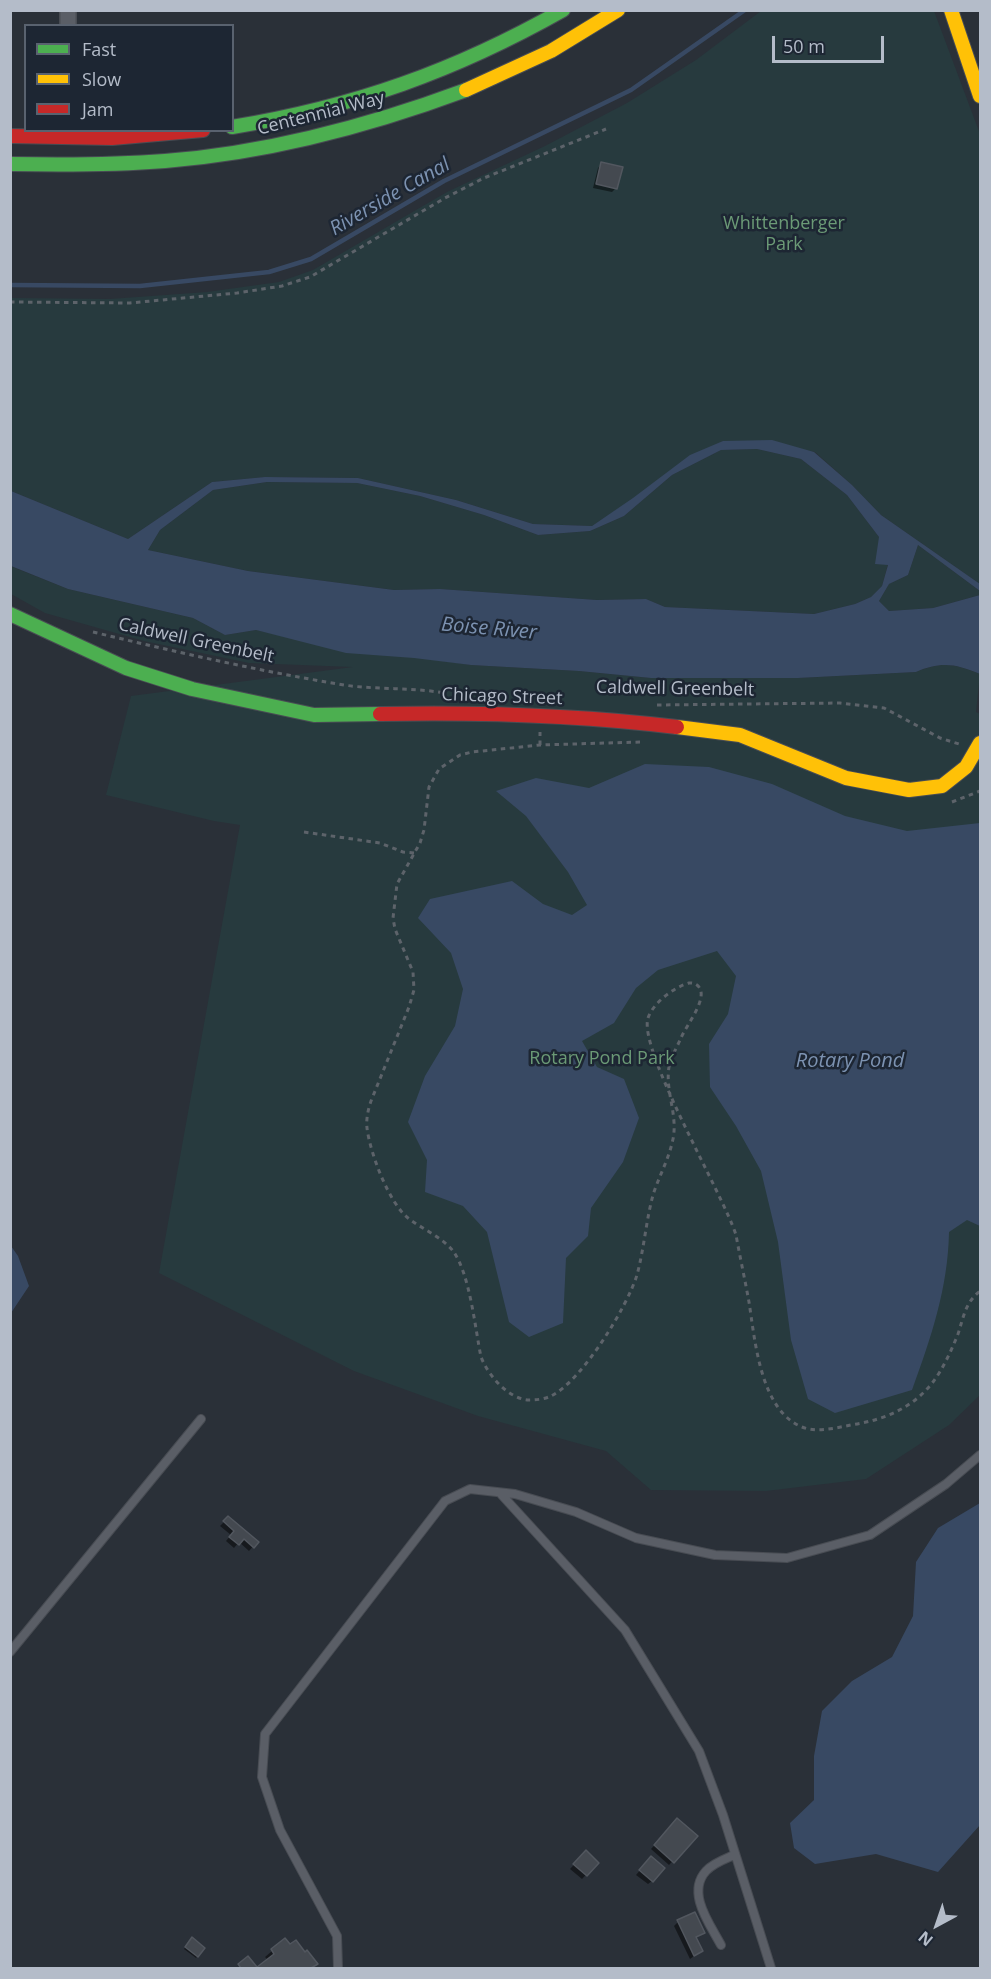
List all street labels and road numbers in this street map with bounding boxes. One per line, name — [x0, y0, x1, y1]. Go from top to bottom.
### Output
street label: Centennial Way — [255, 88, 387, 140]
street label: Caldwell Greenbelt — [116, 614, 276, 668]
street label: Caldwell Greenbelt — [596, 677, 754, 701]
street label: Chicago Street — [441, 684, 563, 710]

